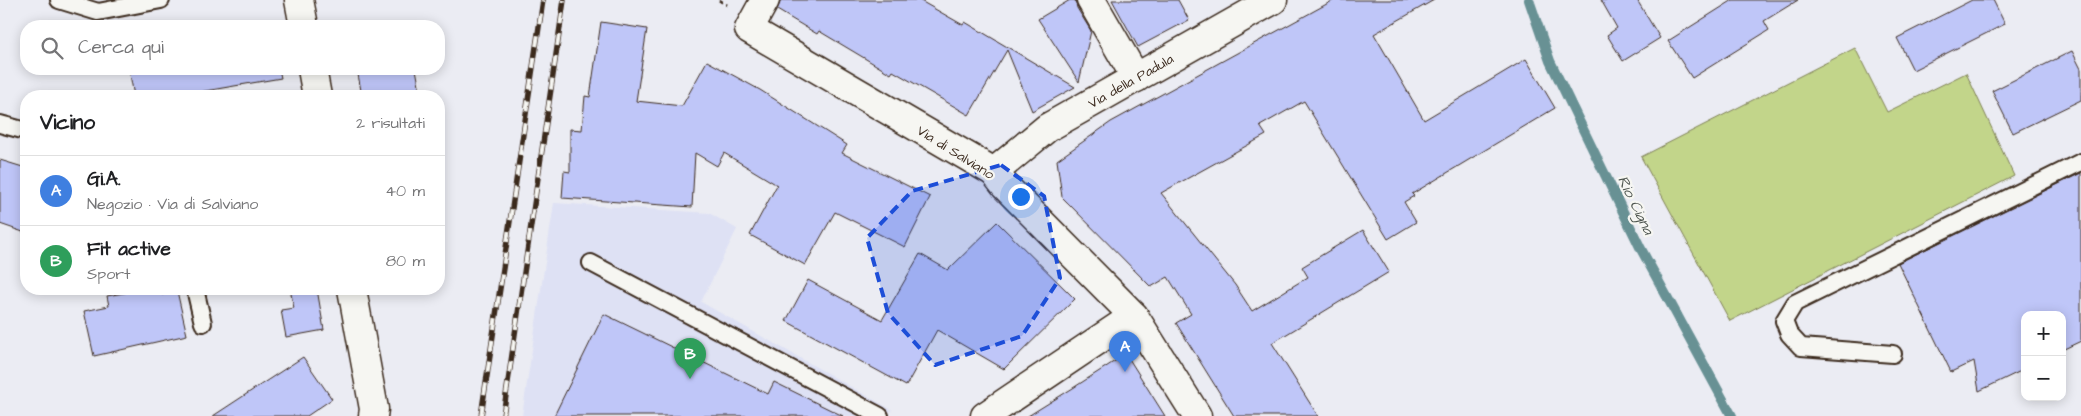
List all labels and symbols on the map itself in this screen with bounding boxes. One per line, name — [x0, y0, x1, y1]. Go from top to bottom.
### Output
street label: Via della Padula — [1085, 49, 1177, 114]
street label: Via di Salviano — [913, 121, 998, 185]
water label: Rio Cigna — [1611, 172, 1659, 240]
your location — [1008, 184, 1034, 210]
pin: A — [1109, 331, 1141, 372]
pin: B — [674, 338, 706, 379]

